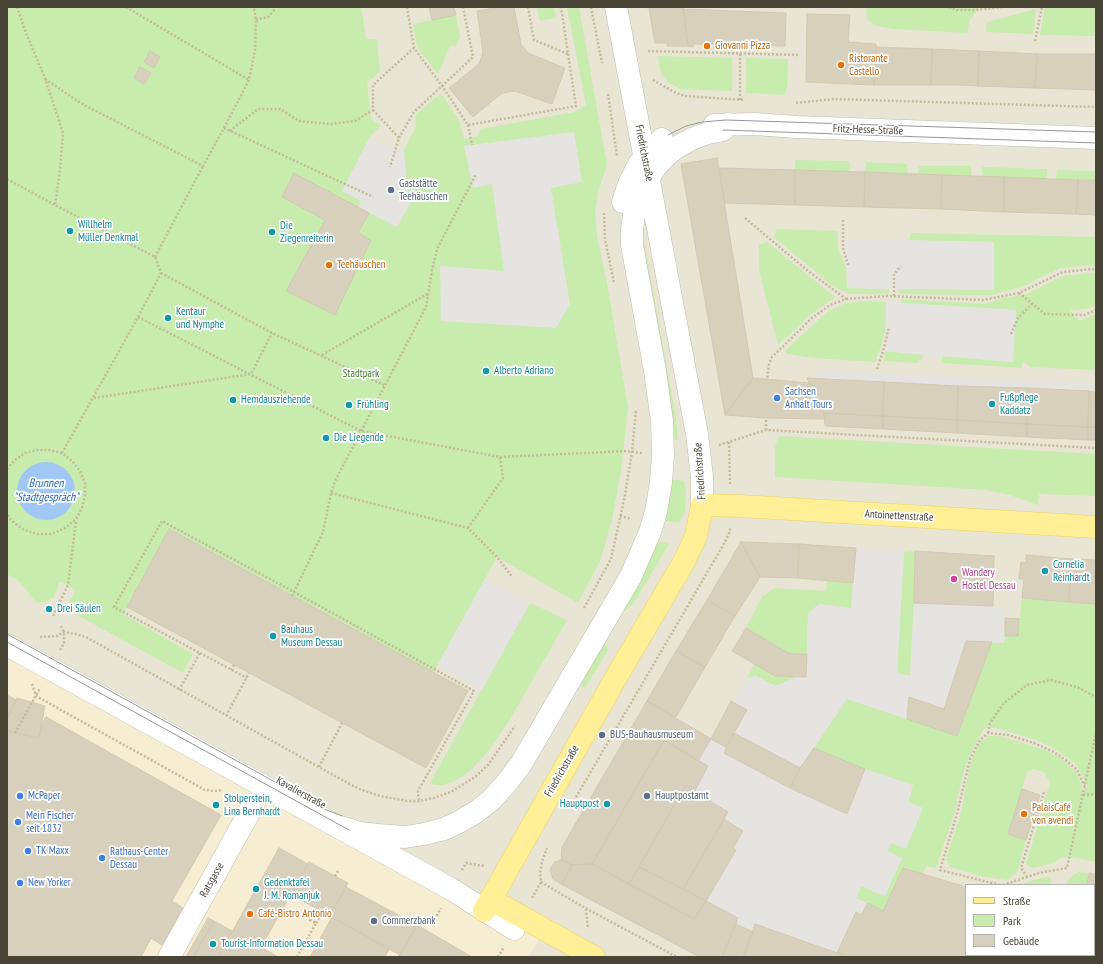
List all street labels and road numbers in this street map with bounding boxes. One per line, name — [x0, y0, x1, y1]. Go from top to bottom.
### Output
street label: Fritz-Hesse-Straße — [833, 122, 903, 138]
street label: Friedrichstraße — [632, 124, 656, 182]
street label: Friedrichstraße — [691, 442, 709, 500]
street label: Antoinettenstraße — [864, 508, 934, 524]
street label: Friedrichstraße — [542, 743, 582, 799]
street label: Kavalierstraße — [274, 774, 328, 812]
street label: Ratsgasse — [197, 860, 227, 900]

